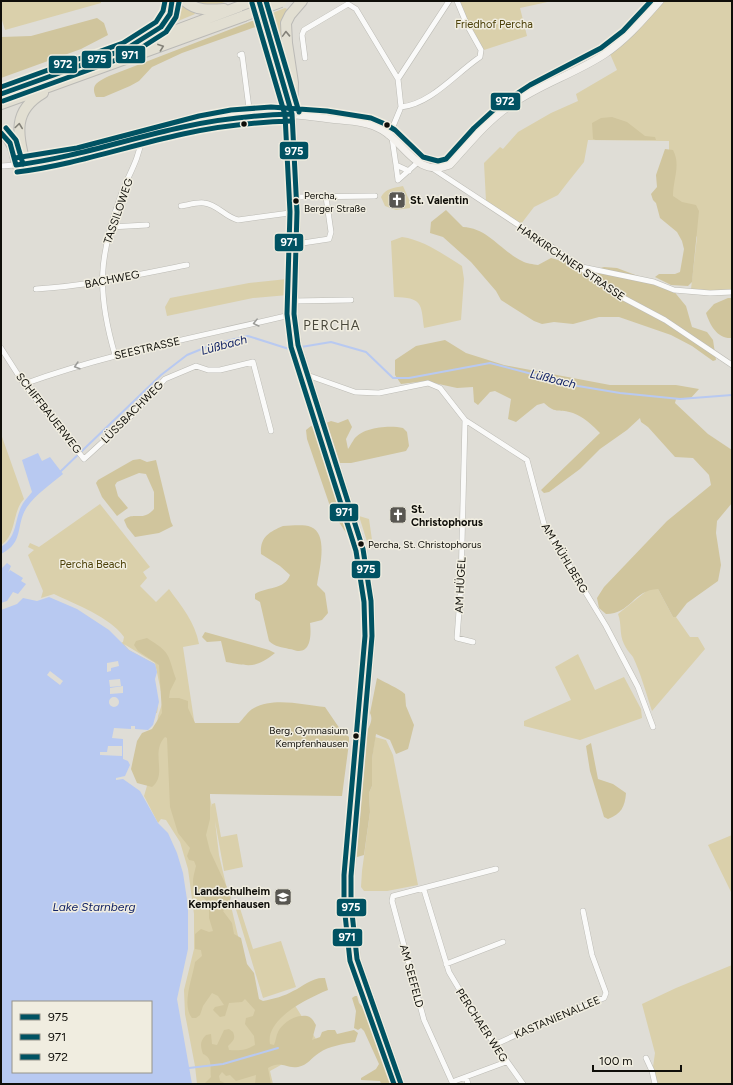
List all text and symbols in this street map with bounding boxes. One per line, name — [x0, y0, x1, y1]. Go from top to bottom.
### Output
park label: Friedhof Percha — [455, 18, 533, 31]
one-way arrow — [282, 31, 291, 37]
one-way arrow — [157, 43, 164, 51]
line badge: 971 — [115, 45, 146, 64]
text: 971 — [121, 49, 139, 62]
line badge: 975 — [81, 50, 112, 69]
text: 975 — [88, 53, 106, 66]
line badge: 972 — [48, 55, 78, 74]
text: 972 — [54, 58, 72, 71]
line badge: 972 — [490, 92, 521, 111]
text: 972 — [496, 95, 514, 108]
unlabelled marker — [239, 119, 249, 129]
unlabelled marker — [382, 120, 392, 130]
one-way arrow — [14, 123, 23, 129]
line badge: 975 — [279, 141, 309, 160]
text: 975 — [285, 145, 303, 158]
street label: TASSILOWEG — [101, 177, 136, 246]
place label: Percha, Berger Straße — [304, 189, 366, 215]
church icon: St. Valentin — [387, 190, 407, 210]
place label: St. Valentin — [410, 194, 468, 207]
marker: Percha, Berger Straße — [291, 196, 301, 206]
street label: HARKIRCHNER STRASSE — [514, 221, 627, 303]
line badge: 971 — [274, 233, 304, 252]
text: 971 — [280, 236, 298, 249]
street label: BACHWEG — [84, 268, 141, 291]
one-way arrow — [253, 318, 260, 327]
district label: PERCHA — [303, 318, 361, 333]
water label: Lüßbach — [199, 332, 249, 358]
street label: SEESTRASSE — [113, 335, 181, 362]
one-way arrow — [74, 361, 81, 370]
water label: Lüßbach — [528, 367, 578, 392]
street label: SCHIFFBAUERWEG — [13, 370, 84, 456]
street label: LÜSSBACHWEG — [98, 378, 166, 446]
line badge: 971 — [329, 503, 359, 522]
place label: St. Christophorus — [411, 503, 483, 529]
church icon: St. Christophorus — [388, 505, 408, 525]
text: 971 — [335, 506, 353, 519]
street label: AM MÜHLBERG — [539, 521, 591, 595]
place label: Percha, St. Christophorus — [368, 538, 482, 551]
marker: Percha, St. Christophorus — [356, 539, 366, 549]
street label: AM HÜGEL — [452, 556, 468, 613]
park label: Percha Beach — [60, 558, 126, 571]
line badge: 975 — [351, 560, 381, 579]
text: 975 — [357, 563, 375, 576]
place label: Berg, Gymnasium Kempfenhausen — [269, 724, 348, 750]
marker: Berg, Gymnasium Kempfenhausen — [351, 731, 361, 741]
place label: Landschulheim Kempfenhausen — [188, 885, 270, 911]
school or university icon: Landschulheim Kempfenhausen — [273, 887, 293, 907]
line badge: 975 — [336, 898, 367, 917]
water label: Lake Starnberg — [52, 900, 136, 914]
text: 975 — [342, 901, 360, 914]
line badge: 971 — [332, 928, 363, 947]
text: 971 — [338, 931, 356, 944]
street label: AM SEEFELD — [397, 943, 426, 1010]
street label: PERCHAER WEG — [453, 986, 510, 1064]
street label: KASTANIENALLEE — [512, 993, 602, 1041]
legend — [12, 1001, 152, 1073]
text: 975 — [48, 1010, 68, 1024]
text: 971 — [48, 1030, 66, 1044]
scale bar — [593, 1047, 681, 1073]
text: 972 — [48, 1050, 68, 1064]
text: 100 m — [599, 1054, 633, 1068]

